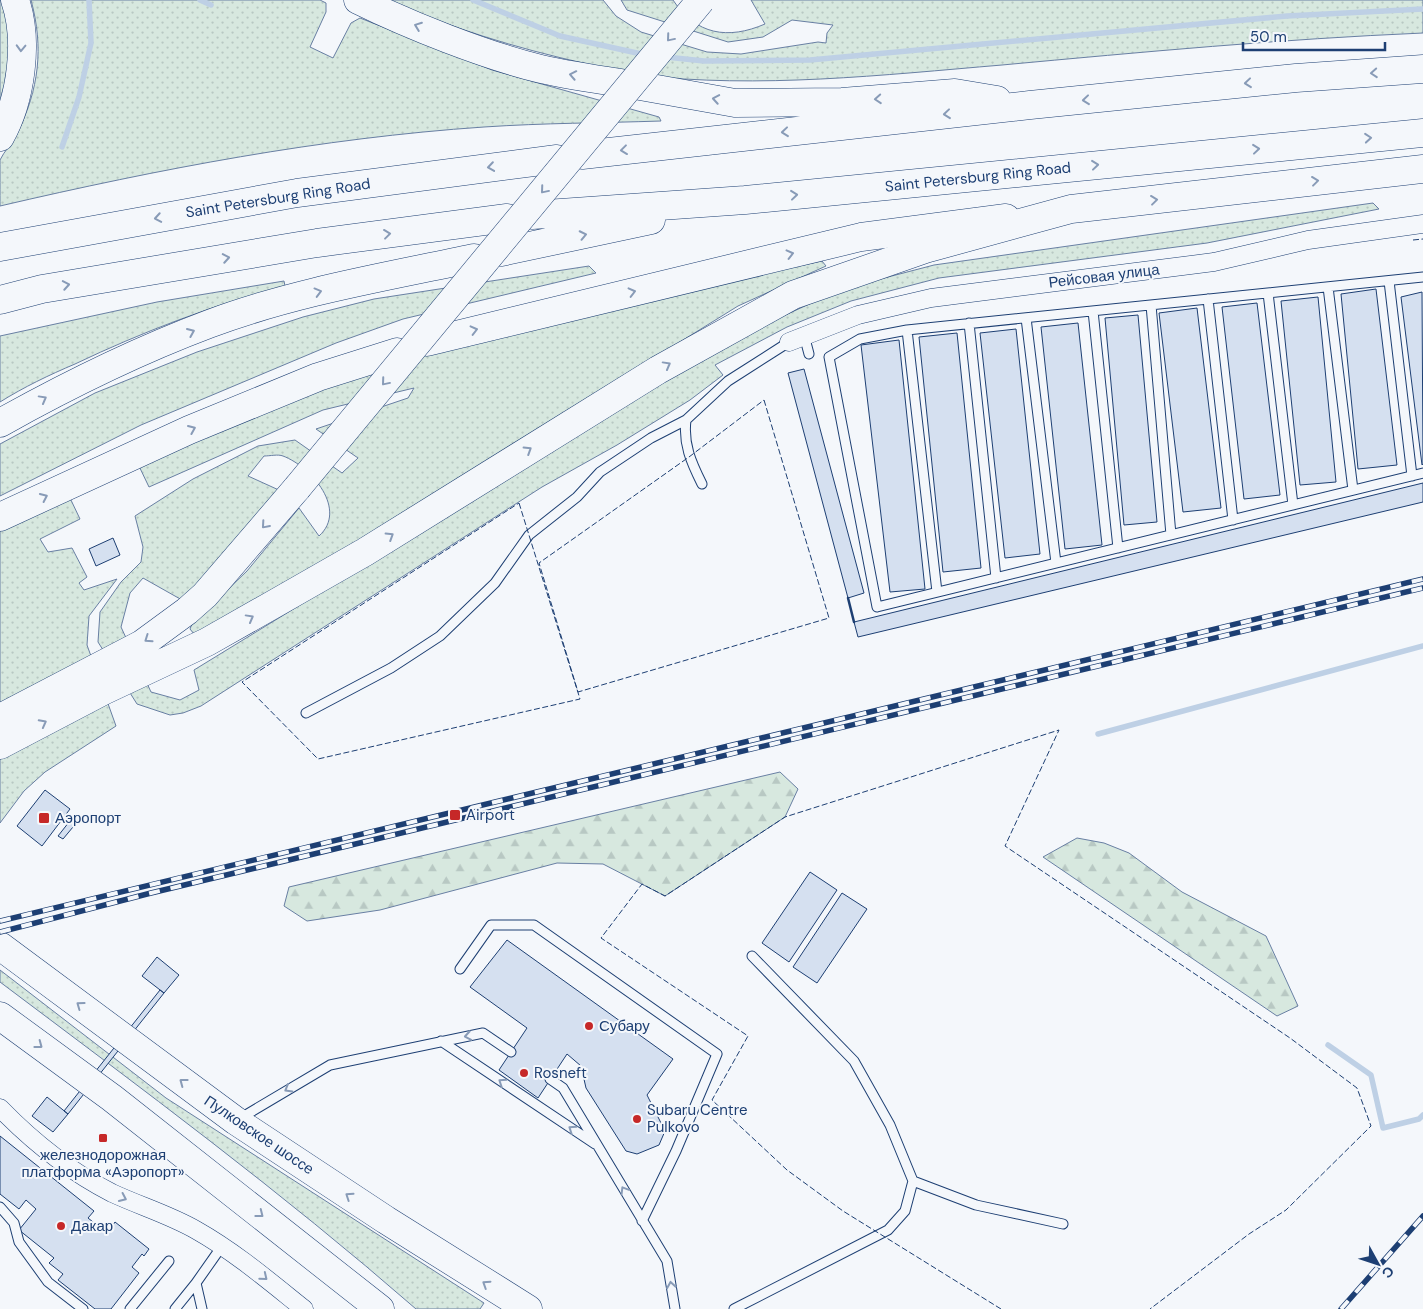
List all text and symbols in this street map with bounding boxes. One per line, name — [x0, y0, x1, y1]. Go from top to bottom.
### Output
scale bar — [1243, 20, 1386, 52]
one-way arrow — [414, 22, 423, 32]
text: 50 m — [1250, 27, 1287, 47]
one-way arrow — [667, 32, 676, 41]
one-way arrow — [15, 44, 26, 52]
one-way arrow — [1370, 67, 1378, 78]
one-way arrow — [568, 70, 577, 80]
one-way arrow — [1244, 77, 1252, 88]
one-way arrow — [873, 93, 881, 104]
one-way arrow — [1082, 94, 1090, 105]
one-way arrow — [711, 95, 720, 105]
one-way arrow — [943, 108, 951, 119]
one-way arrow — [781, 126, 789, 137]
one-way arrow — [1365, 133, 1373, 144]
one-way arrow — [620, 144, 628, 155]
one-way arrow — [1253, 144, 1261, 155]
street label: Saint Petersburg Ring Road — [884, 157, 1072, 197]
one-way arrow — [1091, 160, 1099, 171]
one-way arrow — [487, 161, 495, 172]
street label: Saint Petersburg Ring Road — [184, 174, 372, 222]
one-way arrow — [1312, 176, 1320, 187]
one-way arrow — [541, 184, 550, 193]
one-way arrow — [790, 190, 798, 201]
one-way arrow — [1150, 195, 1158, 206]
one-way arrow — [154, 213, 162, 223]
one-way arrow — [383, 229, 391, 240]
one-way arrow — [579, 230, 587, 240]
one-way arrow — [786, 249, 794, 260]
one-way arrow — [222, 254, 230, 264]
street label: Рейсовая улица — [1047, 259, 1161, 293]
one-way arrow — [61, 281, 70, 291]
one-way arrow — [314, 287, 323, 298]
one-way arrow — [628, 287, 637, 298]
one-way arrow — [470, 325, 479, 336]
one-way arrow — [186, 328, 195, 338]
one-way arrow — [661, 361, 670, 371]
one-way arrow — [381, 377, 390, 386]
one-way arrow — [37, 395, 46, 405]
one-way arrow — [187, 425, 196, 436]
one-way arrow — [522, 446, 531, 456]
one-way arrow — [39, 492, 48, 503]
one-way arrow — [262, 520, 271, 529]
one-way arrow — [384, 533, 394, 542]
one-way arrow — [244, 614, 253, 624]
one-way arrow — [144, 633, 154, 642]
one-way arrow — [38, 719, 47, 729]
place label: Airport — [466, 805, 515, 825]
place label: Аэропорт — [55, 808, 121, 828]
marker: Airport — [448, 808, 462, 822]
marker: Аэропорт — [37, 811, 51, 825]
one-way arrow — [76, 1001, 85, 1011]
place label: Субару — [599, 1016, 650, 1036]
marker: Субару — [583, 1020, 595, 1032]
one-way arrow — [464, 1030, 473, 1040]
one-way arrow — [33, 1039, 43, 1048]
place label: Rosneft — [534, 1063, 587, 1083]
marker: Rosneft — [518, 1067, 530, 1079]
one-way arrow — [179, 1079, 188, 1088]
one-way arrow — [498, 1079, 508, 1088]
one-way arrow — [285, 1083, 294, 1093]
street label: Пулковское шоссе — [200, 1091, 318, 1179]
place label: Subaru Centre Pulkovo — [647, 1100, 748, 1137]
marker: Subaru Centre Pulkovo — [631, 1113, 643, 1125]
one-way arrow — [569, 1126, 578, 1135]
marker: железнодорожная платформа «Аэропорт» — [97, 1132, 109, 1144]
place label: железнодорожная платформа «Аэропорт» — [21, 1145, 185, 1182]
one-way arrow — [620, 1186, 630, 1195]
one-way arrow — [118, 1192, 127, 1202]
one-way arrow — [346, 1192, 355, 1202]
one-way arrow — [254, 1208, 263, 1216]
place label: Дакар — [71, 1216, 113, 1236]
marker: Дакар — [55, 1220, 67, 1232]
north arrow — [1353, 1239, 1403, 1289]
text: С — [1378, 1263, 1398, 1282]
one-way arrow — [258, 1272, 267, 1280]
one-way arrow — [482, 1280, 491, 1290]
one-way arrow — [667, 1281, 677, 1289]

